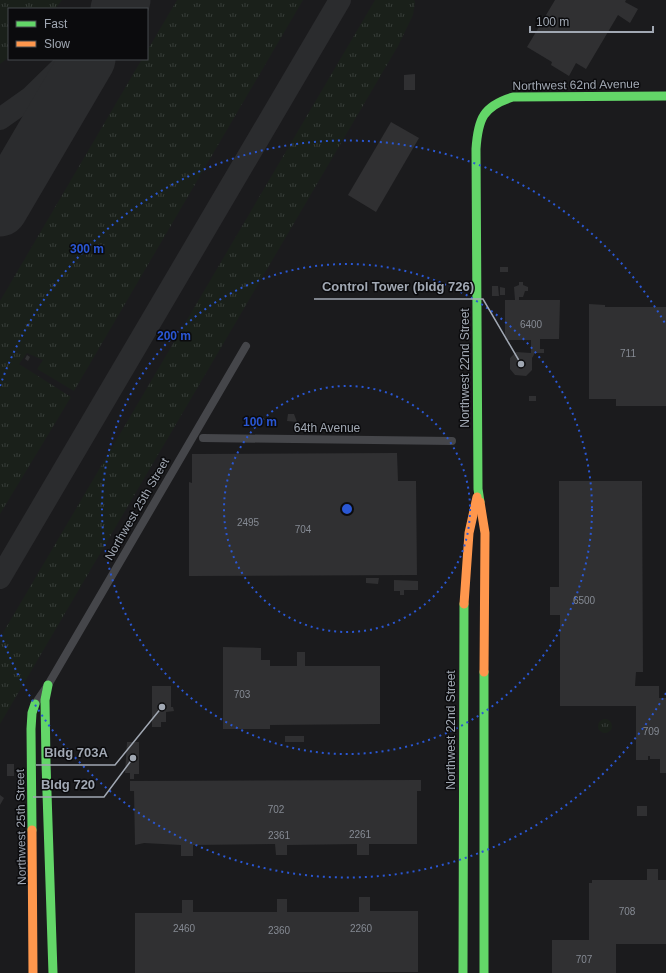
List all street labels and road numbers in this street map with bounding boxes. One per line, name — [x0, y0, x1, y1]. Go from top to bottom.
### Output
street label: Northwest 62nd Avenue — [512, 77, 640, 93]
street label: Northwest 22nd Street — [458, 308, 472, 428]
street label: 64th Avenue — [294, 421, 361, 435]
street label: Northwest 25th Street — [102, 455, 172, 563]
street label: Northwest 22nd Street — [444, 670, 458, 790]
street label: Northwest 25th Street — [13, 768, 29, 885]

